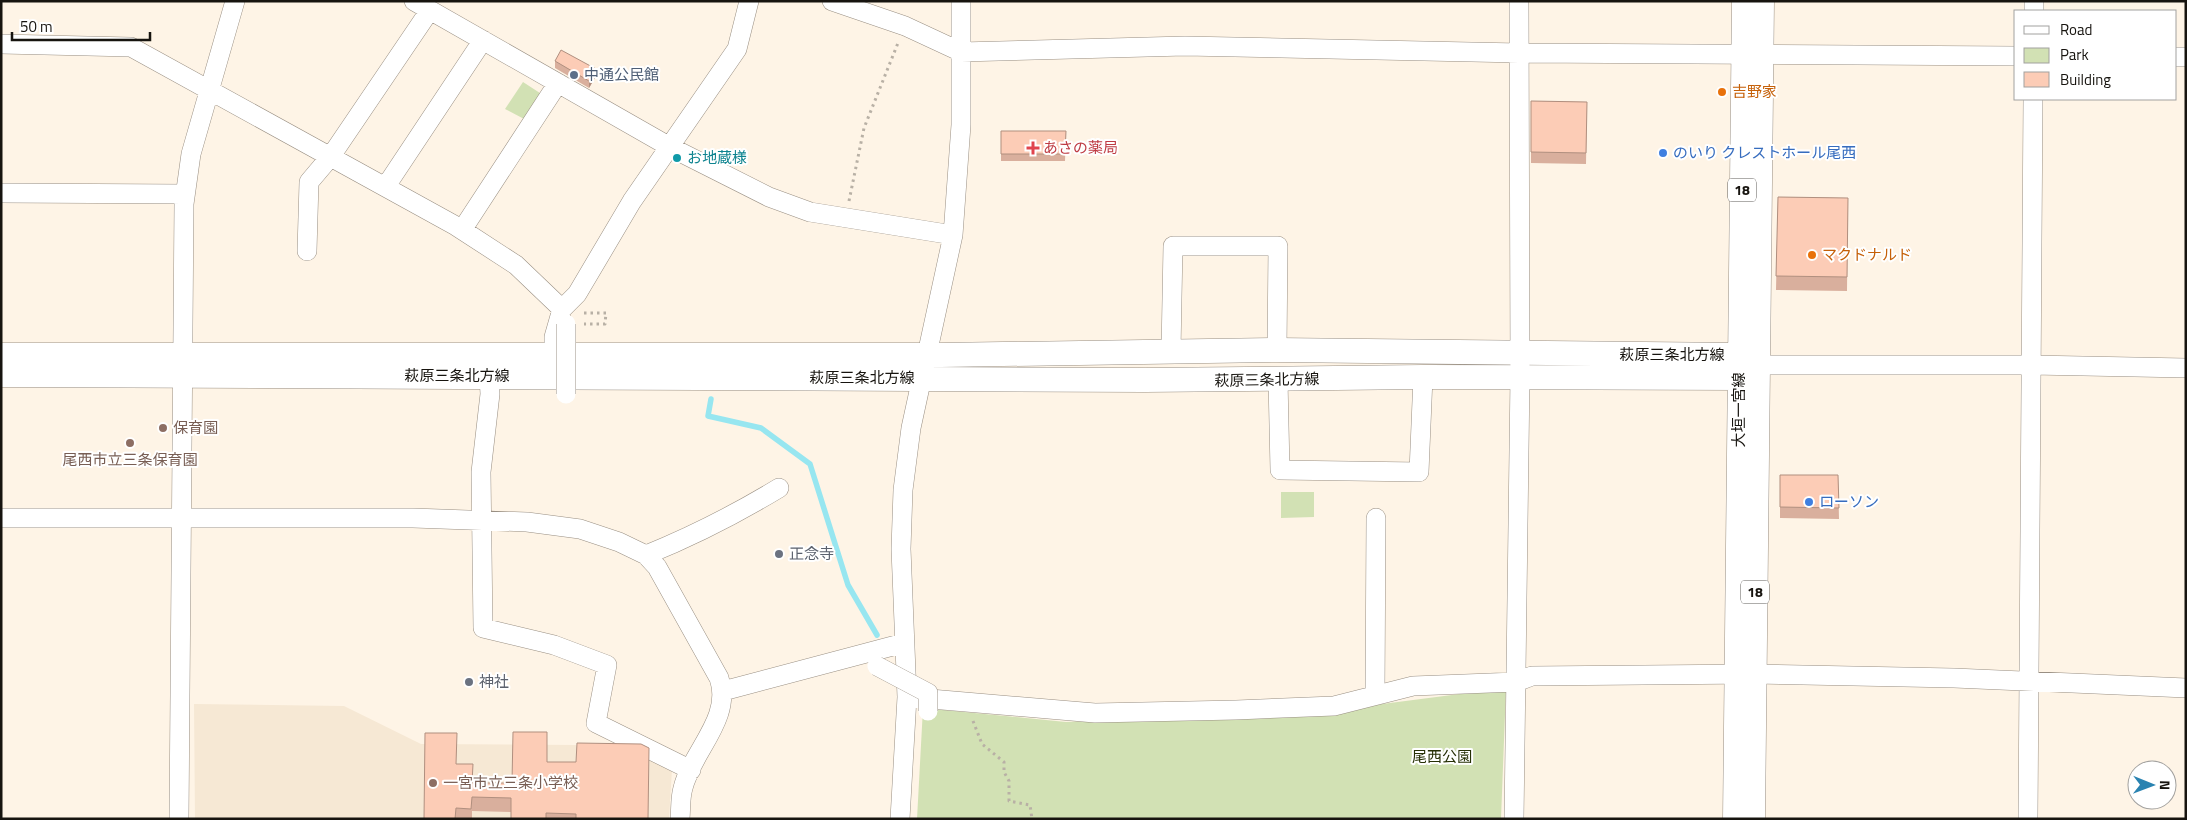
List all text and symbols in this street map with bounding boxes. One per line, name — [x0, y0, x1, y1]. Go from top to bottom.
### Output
scale bar — [12, 10, 150, 42]
legend — [2014, 10, 2177, 100]
text: 50 m — [20, 15, 53, 38]
text: Road — [2060, 18, 2092, 41]
text: Park — [2060, 43, 2089, 66]
place label: 中通公民館 — [584, 63, 659, 86]
text: Building — [2060, 68, 2111, 91]
marker: 中通公民館 — [568, 69, 580, 81]
place label: 吉野家 — [1732, 80, 1777, 103]
marker: 吉野家 — [1716, 86, 1728, 98]
place label: あさの薬局 — [1043, 136, 1118, 159]
place label: のいり クレストホール尾西 — [1673, 141, 1856, 164]
marker: あさの薬局 — [1027, 142, 1039, 154]
place label: お地蔵様 — [687, 146, 747, 169]
marker: のいり クレストホール尾西 — [1657, 147, 1669, 159]
marker: お地蔵様 — [671, 152, 683, 164]
road number: 18 — [1728, 178, 1756, 202]
place label: マクドナルド — [1822, 243, 1912, 266]
marker: マクドナルド — [1806, 249, 1818, 261]
street label: 萩原三条北方線 — [1619, 343, 1725, 366]
street label: 萩原三条北方線 — [404, 364, 510, 387]
street label: 萩原三条北方線 — [809, 366, 915, 389]
street label: 萩原三条北方線 — [1214, 367, 1320, 392]
street label: 大垣一宮線 — [1727, 372, 1750, 448]
place label: 保育園 — [173, 416, 218, 439]
marker: 保育園 — [157, 422, 169, 434]
marker: 尾西市立三条保育園 — [124, 437, 136, 449]
place label: 尾西市立三条保育園 — [62, 448, 198, 471]
place label: ローソン — [1819, 490, 1879, 513]
marker: ローソン — [1803, 496, 1815, 508]
place label: 正念寺 — [789, 542, 834, 565]
marker: 正念寺 — [773, 548, 785, 560]
road number: 18 — [1741, 580, 1769, 604]
place label: 神社 — [479, 670, 509, 693]
marker: 神社 — [463, 676, 475, 688]
park label: 尾西公園 — [1412, 745, 1472, 768]
north arrow — [2127, 760, 2177, 810]
place label: 一宮市立三条小学校 — [443, 771, 578, 794]
marker: 一宮市立三条小学校 — [427, 777, 439, 789]
text: N — [2155, 780, 2176, 790]

